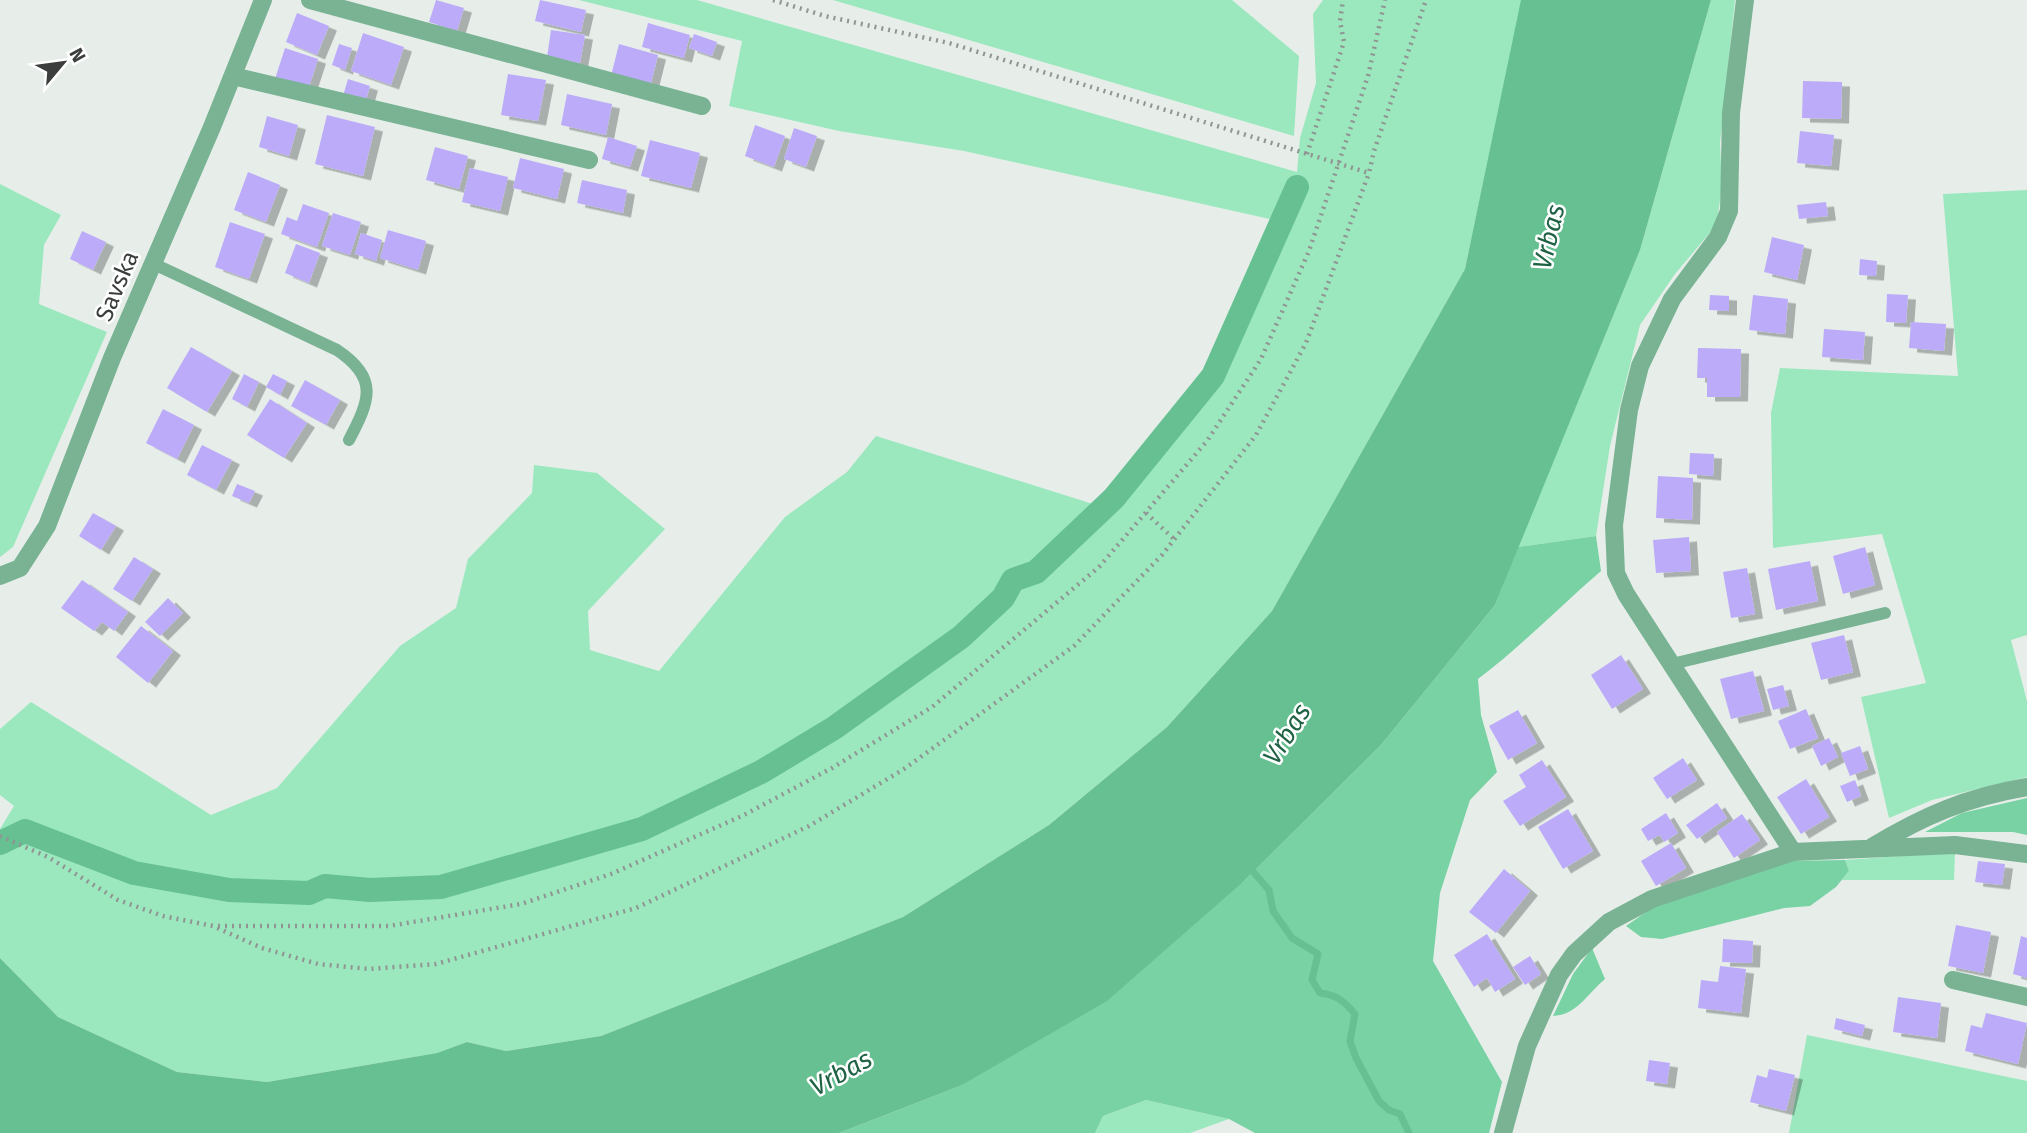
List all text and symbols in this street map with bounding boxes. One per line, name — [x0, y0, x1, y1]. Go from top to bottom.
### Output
north arrow — [28, 28, 98, 98]
text: N — [64, 44, 91, 66]
water label: Vrbas — [1526, 201, 1572, 273]
street label: Savska — [90, 247, 144, 325]
water label: Vrbas — [1256, 698, 1318, 770]
water label: Vrbas — [805, 1043, 877, 1103]

